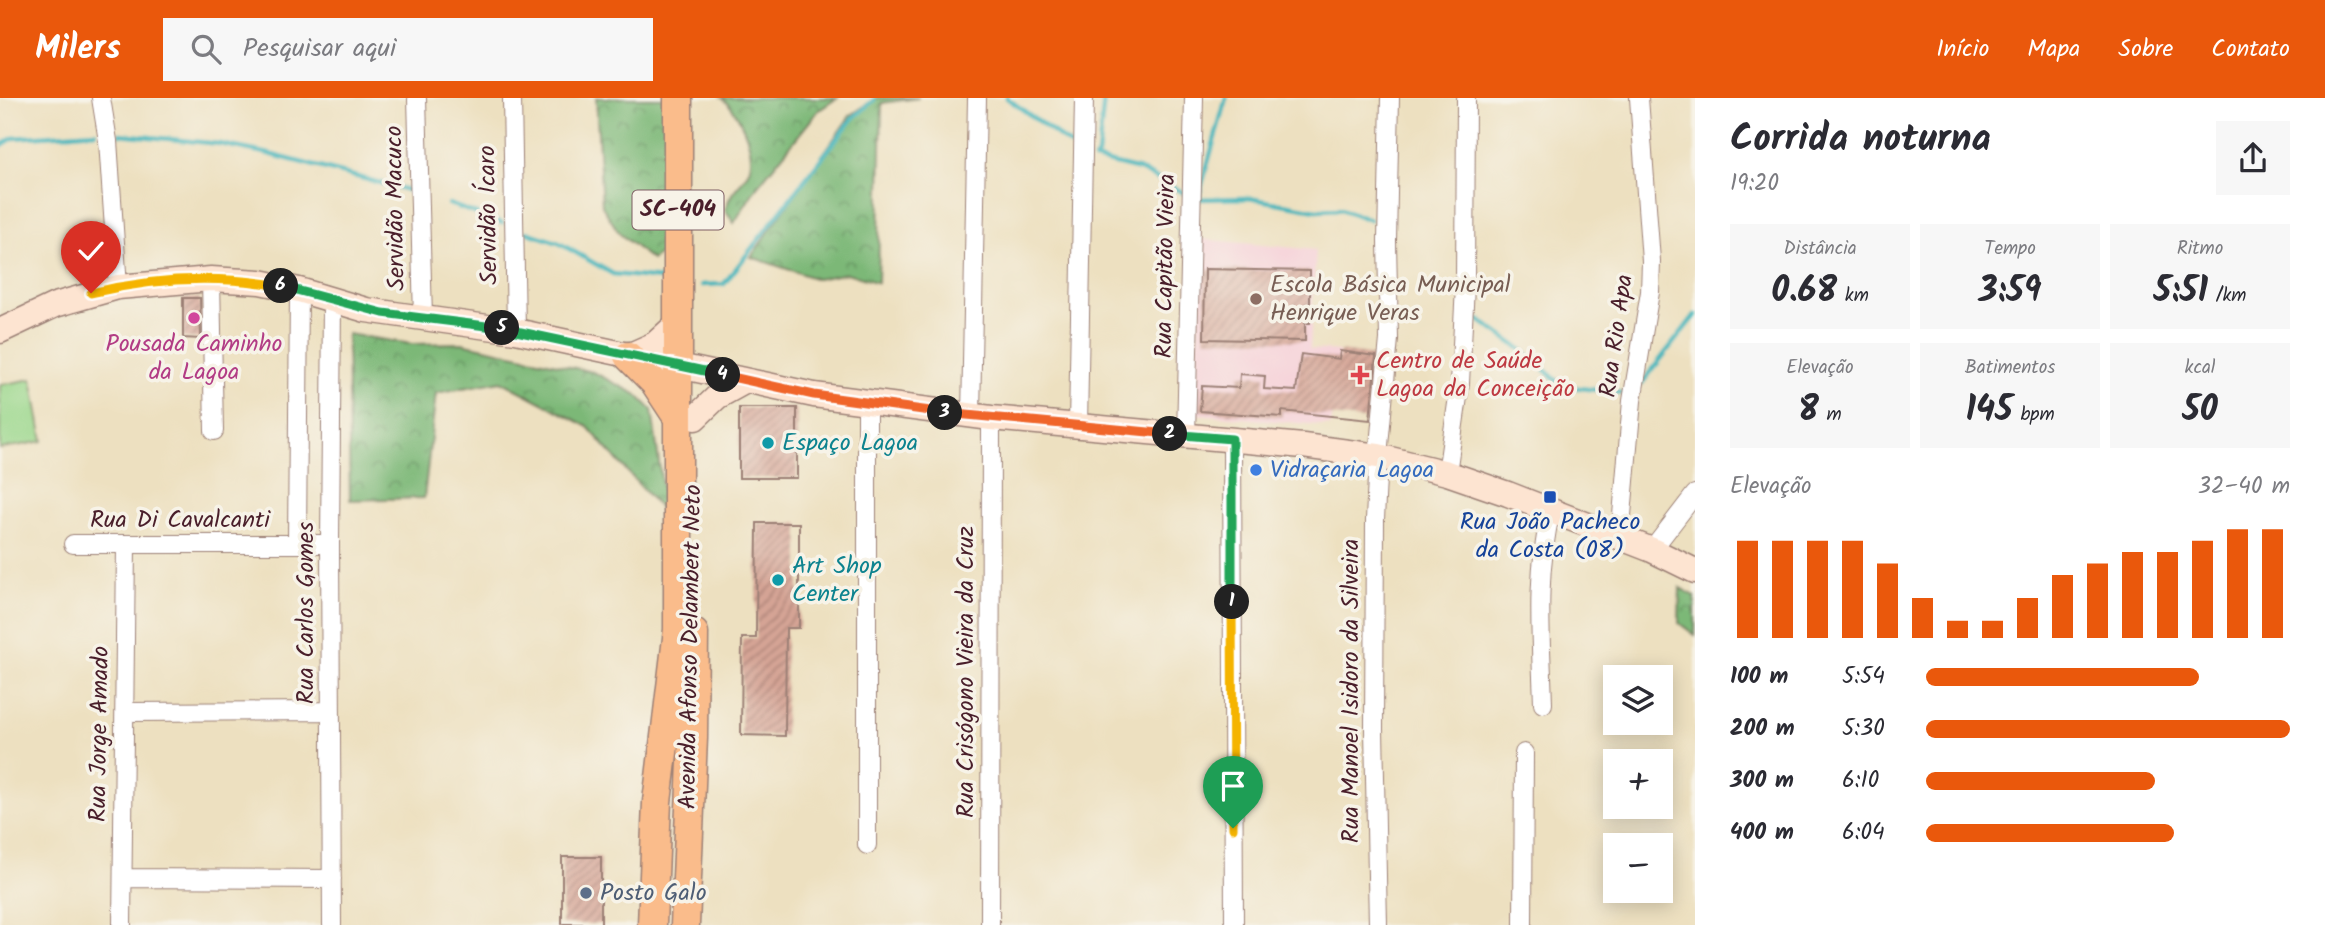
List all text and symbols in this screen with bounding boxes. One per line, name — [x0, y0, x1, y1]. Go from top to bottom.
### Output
search box — [163, 18, 653, 81]
text: Milers — [35, 23, 121, 76]
text: Pesquisar aqui — [243, 28, 396, 70]
icon: search — [187, 30, 225, 68]
text: Início — [1936, 30, 1989, 69]
text: Mapa — [2027, 30, 2080, 69]
text: Sobre — [2118, 30, 2173, 69]
text: Contato — [2211, 30, 2290, 69]
text: Corrida noturna — [1730, 110, 1991, 170]
button: share — [2216, 121, 2290, 195]
street label: Servidão Macuco — [375, 125, 417, 291]
street label: Servidão Ícaro — [468, 145, 510, 285]
text: 19:20 — [1730, 166, 1779, 202]
street label: Rua Capitão Vieira — [1145, 173, 1187, 359]
road number: SC-404 — [632, 190, 724, 230]
pin — [61, 221, 121, 293]
icon: check — [72, 232, 110, 270]
text: Distância — [1783, 234, 1857, 264]
text: Tempo — [1984, 234, 2036, 264]
text: Ritmo — [2177, 234, 2223, 264]
text: 0.68 — [1771, 264, 1837, 320]
text: 3:59 — [1978, 264, 2042, 320]
text: 5:51 — [2154, 264, 2208, 320]
place label: Escola Básica Municipal Henrique Veras — [1270, 266, 1511, 333]
pin: 6 — [264, 268, 298, 304]
text: 6 — [275, 270, 286, 300]
street label: Rua Rio Apa — [1589, 272, 1645, 400]
text: km — [1837, 281, 1869, 311]
text: /km — [2208, 281, 2247, 311]
marker: Escola Básica Municipal Henrique Veras — [1248, 291, 1264, 307]
marker: Pousada Caminho da Lagoa — [186, 310, 202, 326]
pin: 5 — [484, 310, 520, 345]
text: 5 — [497, 312, 506, 342]
place label: Pousada Caminho da Lagoa — [106, 325, 283, 392]
place label: Centro de Saúde Lagoa da Conceição — [1376, 342, 1575, 409]
text: Elevação — [1786, 353, 1854, 383]
text: Batimentos — [1965, 353, 2055, 383]
text: kcal — [2185, 353, 2215, 383]
pin: 4 — [706, 358, 740, 392]
text: 4 — [717, 359, 728, 389]
marker: Centro de Saúde Lagoa da Conceição — [1350, 365, 1370, 385]
text: 8 — [1798, 383, 1819, 439]
text: 145 — [1965, 383, 2013, 439]
text: 50 — [2182, 383, 2218, 439]
pin: 3 — [928, 396, 962, 430]
text: 3 — [939, 397, 950, 427]
text: m — [1819, 400, 1842, 430]
text: bpm — [2013, 400, 2055, 430]
pin: 2 — [1152, 416, 1188, 452]
text: 2 — [1164, 418, 1175, 448]
place label: Espaço Lagoa — [782, 424, 918, 463]
marker: Espaço Lagoa — [760, 435, 776, 451]
place label: Vidraçaria Lagoa — [1270, 451, 1434, 490]
marker: Vidraçaria Lagoa — [1248, 462, 1264, 478]
text: Elevação — [1730, 469, 1812, 505]
text: 32–40 m — [2198, 469, 2290, 505]
street label: Avenida Afonso Delambert Neto — [669, 484, 713, 810]
marker: Rua João Pacheco da Costa (08) — [1542, 489, 1558, 505]
street label: Rua Di Cavalcanti — [90, 501, 271, 540]
place label: Rua João Pacheco da Costa (08) — [1460, 503, 1640, 570]
street label: Rua Carlos Gomes — [287, 522, 326, 704]
street label: Rua Crisógono Vieira da Cruz — [947, 526, 986, 818]
street label: Rua Manoel Isidoro da Silveira — [1332, 539, 1371, 843]
place label: Art Shop Center — [792, 547, 882, 614]
marker: Art Shop Center — [770, 572, 786, 588]
pin: 1 — [1214, 584, 1250, 620]
text: 1 — [1229, 586, 1234, 616]
street label: Rua Jorge Amado — [79, 645, 121, 822]
text: 100 m — [1730, 659, 1788, 695]
text: 5:54 — [1842, 659, 1885, 695]
map controls — [1603, 665, 1673, 903]
button: layers — [1603, 665, 1673, 735]
text: 200 m — [1730, 711, 1795, 747]
text: 5:30 — [1842, 711, 1885, 747]
button: + — [1603, 749, 1673, 819]
pin — [1203, 756, 1263, 828]
text: 300 m — [1730, 763, 1794, 799]
text: 6:10 — [1842, 763, 1879, 799]
icon: arrive — [1214, 767, 1252, 805]
text: 400 m — [1730, 815, 1794, 851]
text: 6:04 — [1842, 815, 1885, 851]
button: − — [1603, 833, 1673, 903]
place label: Posto Galo — [600, 874, 707, 913]
marker: Posto Galo — [578, 885, 594, 901]

